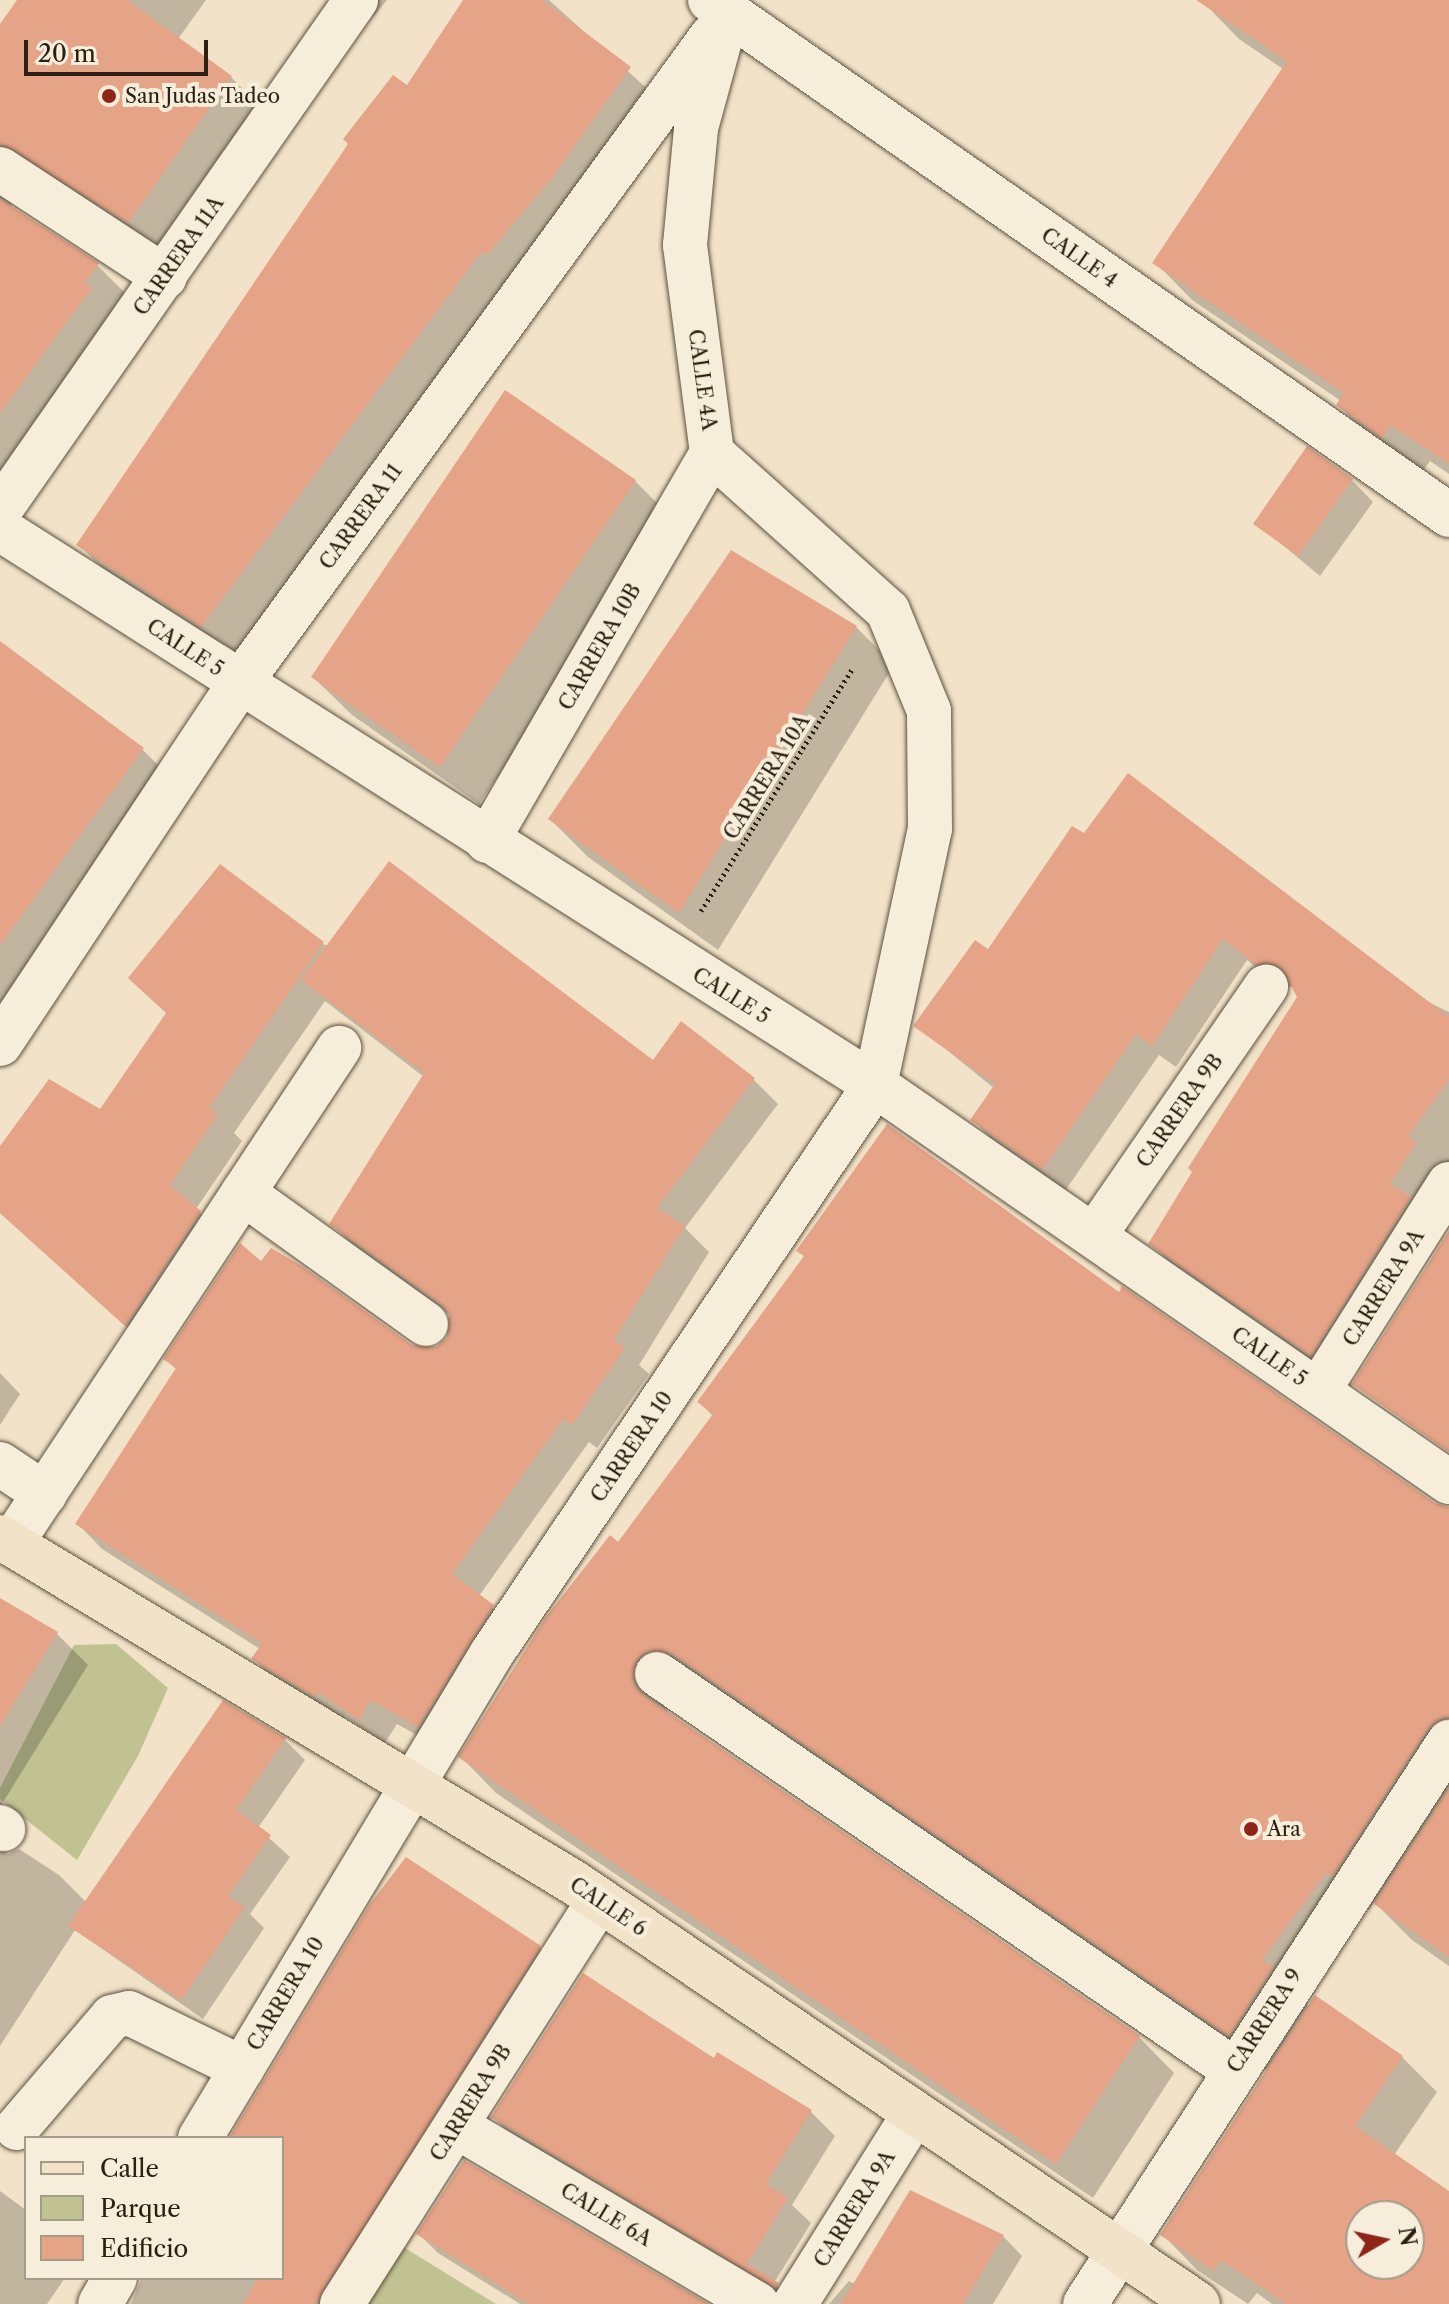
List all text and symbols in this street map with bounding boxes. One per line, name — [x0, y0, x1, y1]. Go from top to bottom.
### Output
scale bar — [28, 24, 212, 74]
text: 20 m — [38, 39, 96, 68]
place label: San Judas Tadeo — [125, 84, 281, 108]
marker: San Judas Tadeo — [100, 87, 118, 105]
street label: CARRERA 11A — [129, 192, 229, 320]
street label: CALLE 4 — [1036, 223, 1122, 293]
street label: CALLE 4A — [683, 328, 721, 432]
street label: CARRERA 11 — [315, 459, 407, 575]
street label: CARRERA 10B — [554, 579, 646, 715]
street label: CALLE 5 — [142, 614, 228, 682]
street label: CARRERA 10A — [719, 710, 815, 844]
street label: CALLE 5 — [688, 963, 774, 1029]
street label: CARRERA 9B — [1132, 1049, 1228, 1173]
street label: CARRERA 9A — [1338, 1225, 1430, 1351]
street label: CALLE 5 — [1227, 1322, 1311, 1392]
street label: CARRERA 10 — [586, 1387, 678, 1507]
place label: Ara — [1267, 1817, 1301, 1841]
marker: Ara — [1242, 1820, 1260, 1838]
street label: CALLE 6 — [565, 1873, 651, 1941]
street label: CARRERA 10 — [242, 1932, 330, 2056]
street label: CARRERA 9 — [1222, 1964, 1308, 2078]
street label: CARRERA 9B — [425, 2040, 517, 2166]
legend — [24, 2136, 284, 2280]
street label: CARRERA 9A — [809, 2146, 901, 2272]
text: Calle — [100, 2154, 159, 2183]
street label: CALLE 6A — [556, 2178, 656, 2252]
text: Parque — [100, 2194, 181, 2223]
north arrow — [1345, 2200, 1425, 2280]
text: N — [1392, 2225, 1422, 2248]
text: Edificio — [100, 2234, 188, 2263]

